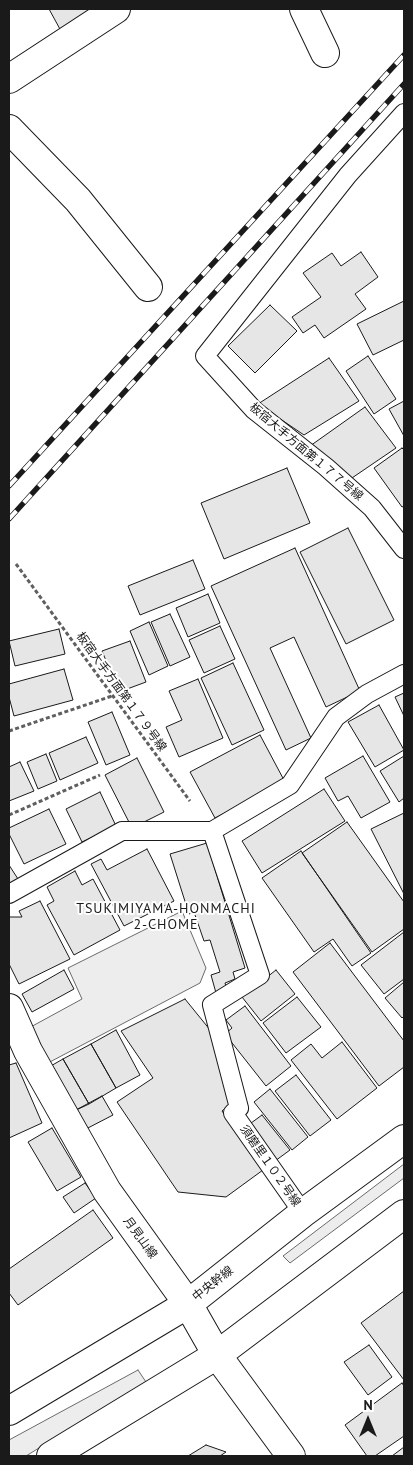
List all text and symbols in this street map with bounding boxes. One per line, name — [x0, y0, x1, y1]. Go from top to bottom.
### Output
street label: 板宿大手方面第１７７号線 — [246, 400, 366, 504]
street label: 板宿大手方面第１７９号線 — [73, 630, 169, 754]
district label: TSUKIMIYAMA-HONMACHI 2-CHOME — [74, 901, 258, 934]
street label: 須磨里１０２号線 — [237, 1123, 303, 1209]
street label: 月見山線 — [120, 1214, 160, 1262]
street label: 中央幹線 — [190, 1264, 236, 1304]
north arrow — [343, 1395, 393, 1445]
text: N — [363, 1396, 373, 1414]

